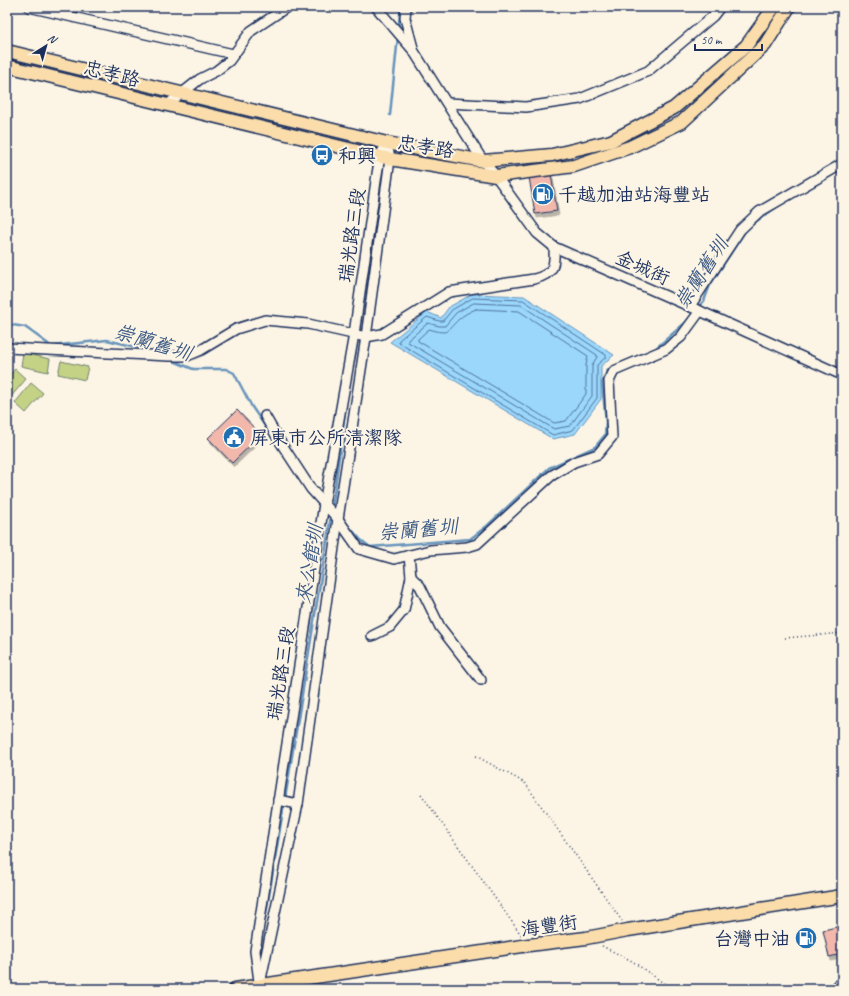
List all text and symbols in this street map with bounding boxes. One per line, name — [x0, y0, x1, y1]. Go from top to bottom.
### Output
north arrow — [26, 26, 66, 66]
scale bar — [695, 26, 762, 52]
text: N — [45, 30, 61, 47]
text: 50 m — [701, 32, 723, 48]
street label: 忠孝路 — [81, 55, 142, 93]
street label: 忠孝路 — [396, 131, 456, 163]
bus stop icon: 和興 — [309, 142, 335, 168]
place label: 和興 — [338, 144, 376, 168]
fuel station icon: 千越加油站海豐站 — [530, 181, 556, 207]
place label: 千越加油站海豐站 — [558, 183, 710, 207]
street label: 瑞光路三段 — [333, 186, 370, 284]
water label: 崇蘭舊圳 — [669, 231, 735, 314]
street label: 金城街 — [612, 245, 674, 290]
water label: 崇蘭舊圳 — [111, 319, 197, 367]
public building icon: 屏東市公所清潔隊 — [221, 424, 247, 450]
place label: 屏東市公所清潔隊 — [250, 426, 402, 450]
water label: 崇蘭舊圳 — [377, 513, 461, 545]
water label: 來公館圳 — [291, 521, 328, 606]
street label: 瑞光路三段 — [262, 624, 300, 722]
street label: 海豐街 — [519, 910, 579, 942]
fuel station icon: 台灣中油 — [793, 925, 819, 951]
place label: 台灣中油 — [714, 927, 790, 951]

